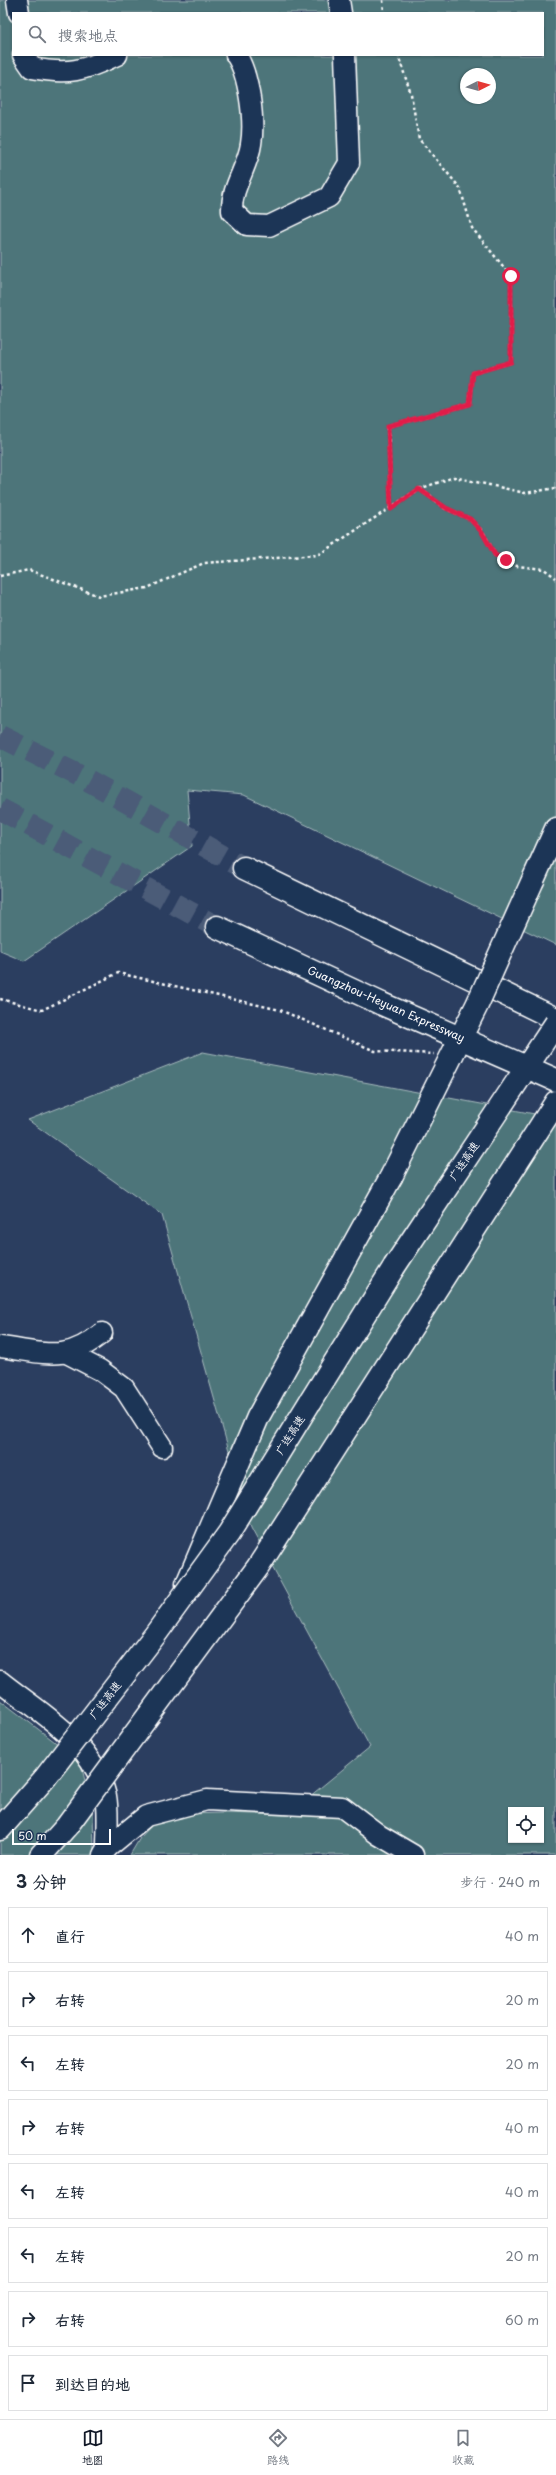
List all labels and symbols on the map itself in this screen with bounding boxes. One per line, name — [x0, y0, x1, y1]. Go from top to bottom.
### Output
north arrow — [460, 68, 496, 104]
route start — [502, 267, 520, 285]
route end — [497, 551, 515, 569]
street label: Guangzhou-Heyuan Expressway — [305, 961, 468, 1046]
street label: 广连高速 — [444, 1138, 483, 1184]
street label: 广连高速 — [271, 1412, 308, 1458]
street label: 广连高速 — [84, 1677, 125, 1722]
scale bar — [12, 1827, 111, 1846]

